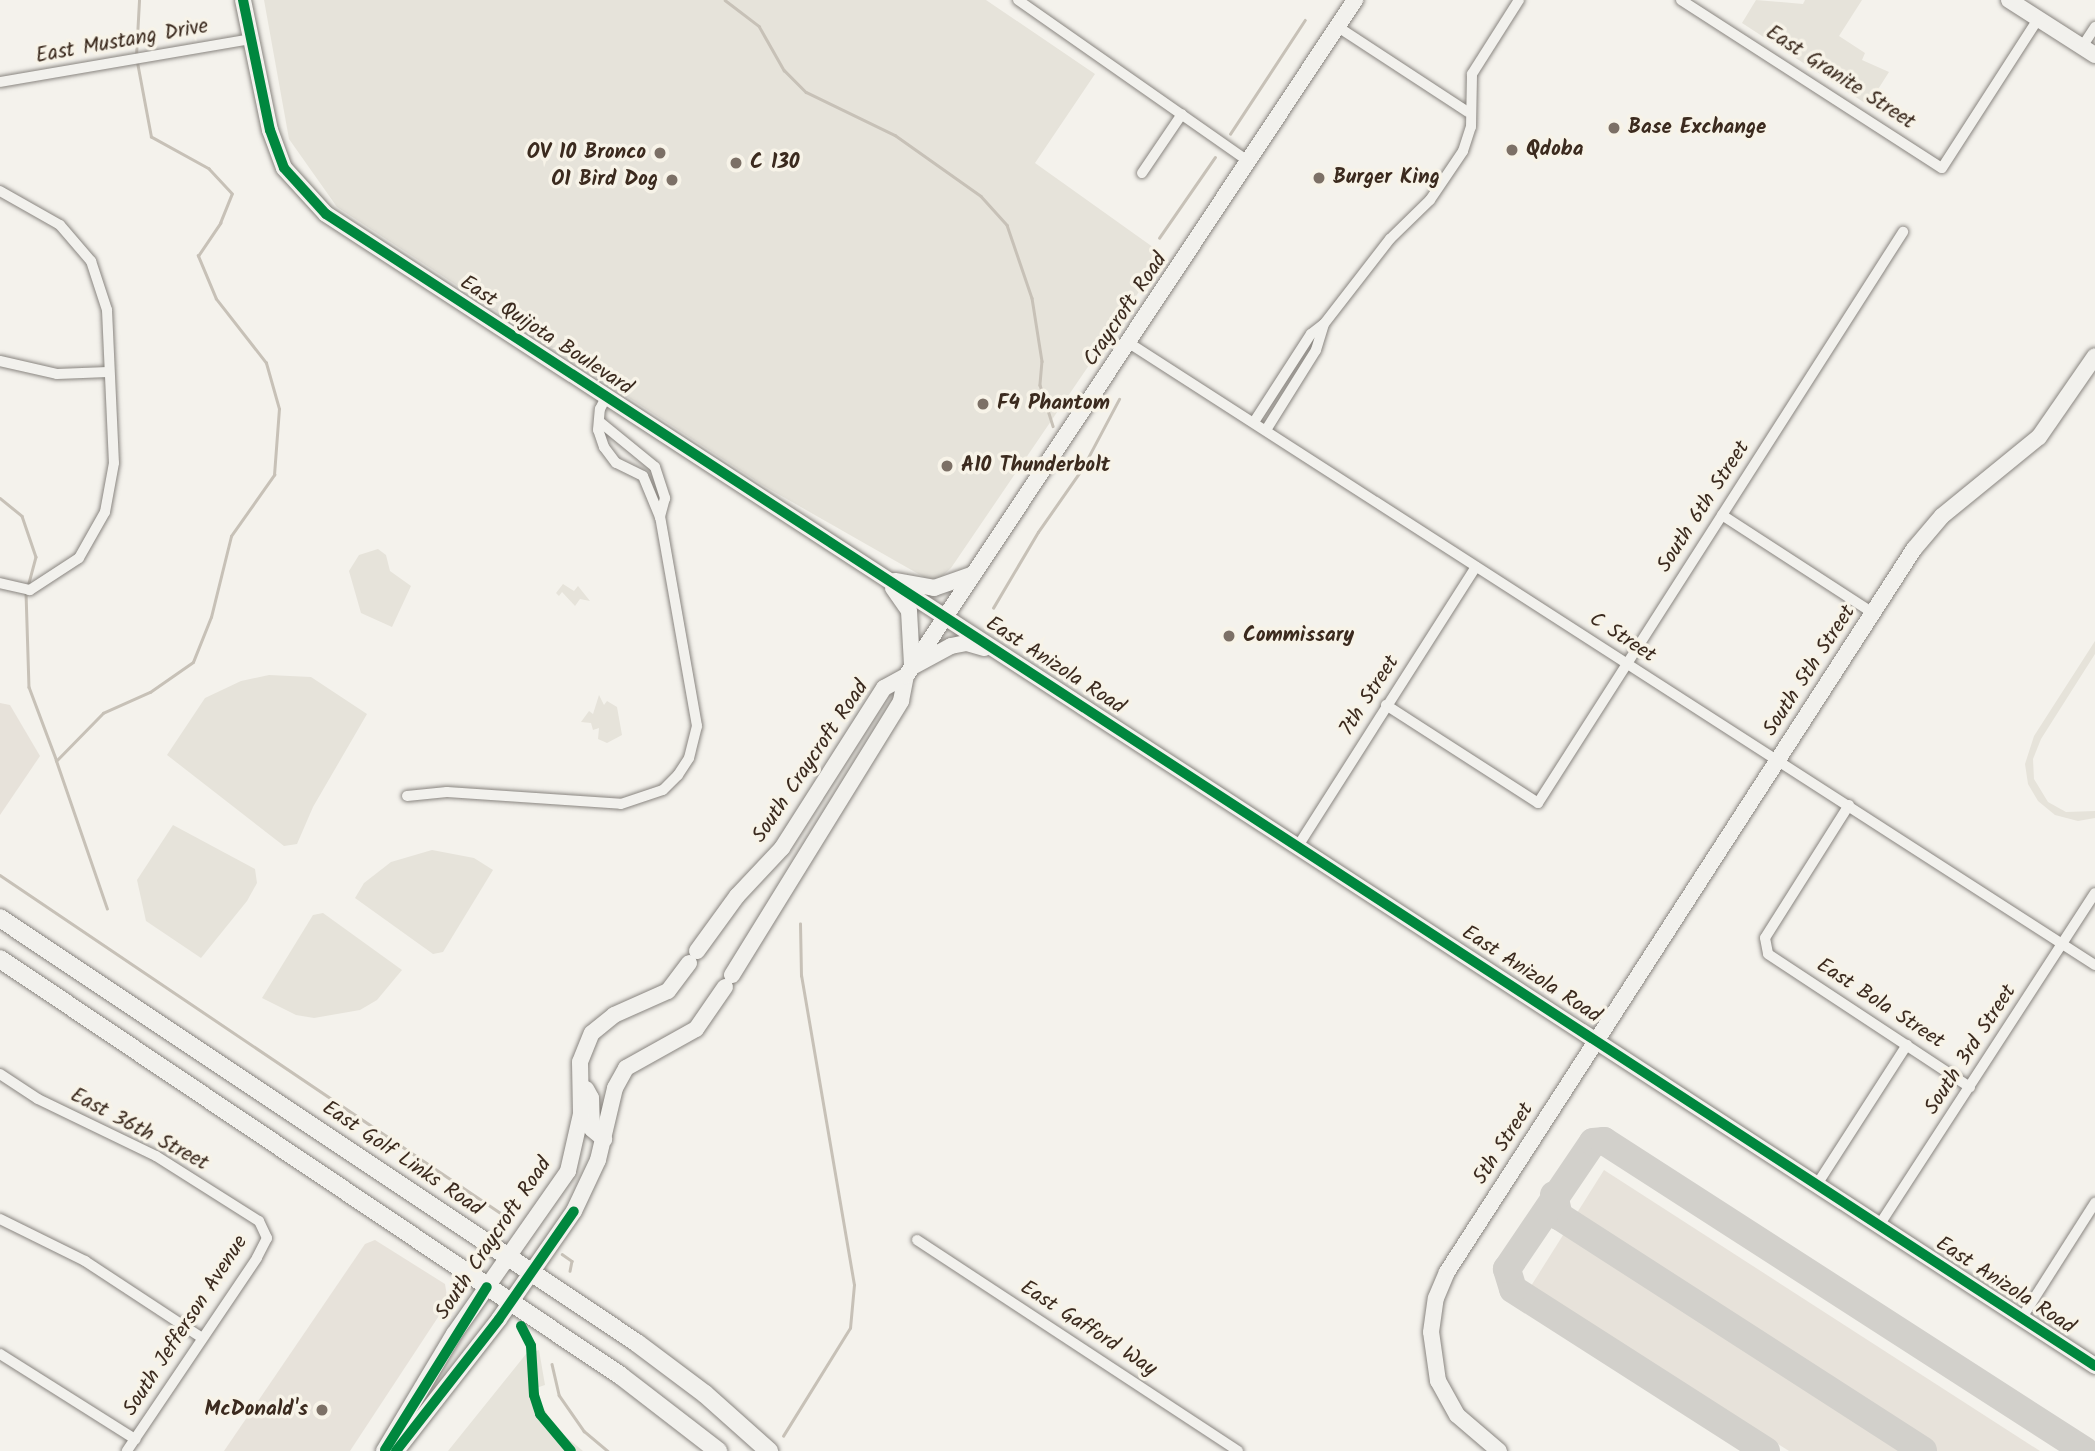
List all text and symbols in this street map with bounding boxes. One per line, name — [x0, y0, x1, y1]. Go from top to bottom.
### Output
street label: East Mustang Drive — [34, 14, 210, 70]
street label: East Granite Street — [1761, 20, 1919, 136]
place label: Base Exchange — [1628, 115, 1766, 141]
marker: Base Exchange — [1606, 120, 1622, 136]
place label: Qdoba — [1526, 137, 1583, 163]
place label: OV 10 Bronco — [527, 140, 646, 166]
marker: Qdoba — [1504, 142, 1520, 158]
marker: OV 10 Bronco — [652, 145, 668, 161]
place label: C 130 — [750, 150, 800, 176]
marker: C 130 — [728, 155, 744, 171]
place label: Burger King — [1333, 165, 1440, 191]
place label: O1 Bird Dog — [551, 167, 658, 193]
marker: Burger King — [1311, 170, 1327, 186]
marker: O1 Bird Dog — [664, 172, 680, 188]
street label: Craycroft Road — [1079, 248, 1173, 372]
street label: East Quijota Boulevard — [455, 271, 637, 401]
place label: F4 Phantom — [997, 391, 1110, 417]
marker: F4 Phantom — [975, 396, 991, 412]
street label: South 6th Street — [1652, 437, 1756, 577]
place label: A10 Thunderbolt — [961, 453, 1110, 479]
marker: A10 Thunderbolt — [939, 458, 955, 474]
street label: South 5th Street — [1758, 601, 1862, 741]
street label: C Street — [1584, 607, 1660, 669]
street label: East Anizola Road — [981, 612, 1129, 720]
place label: Commissary — [1243, 623, 1354, 649]
marker: Commissary — [1221, 628, 1237, 644]
street label: 7th Street — [1335, 651, 1405, 741]
street label: South Craycroft Road — [747, 676, 875, 848]
street label: East Anizola Road — [1457, 921, 1605, 1029]
street label: East Bola Street — [1811, 953, 1949, 1055]
street label: South 3rd Street — [1920, 980, 2022, 1120]
street label: East 36th Street — [66, 1083, 212, 1177]
street label: East Golf Links Road — [317, 1096, 487, 1222]
street label: 5th Street — [1468, 1098, 1540, 1190]
street label: South Craycroft Road — [430, 1153, 558, 1325]
street label: South Jefferson Avenue — [118, 1231, 254, 1421]
street label: East Anizola Road — [1931, 1232, 2079, 1340]
street label: East Gafford Way — [1015, 1276, 1161, 1382]
place label: McDonald's — [205, 1397, 308, 1423]
marker: McDonald's — [314, 1402, 330, 1418]

